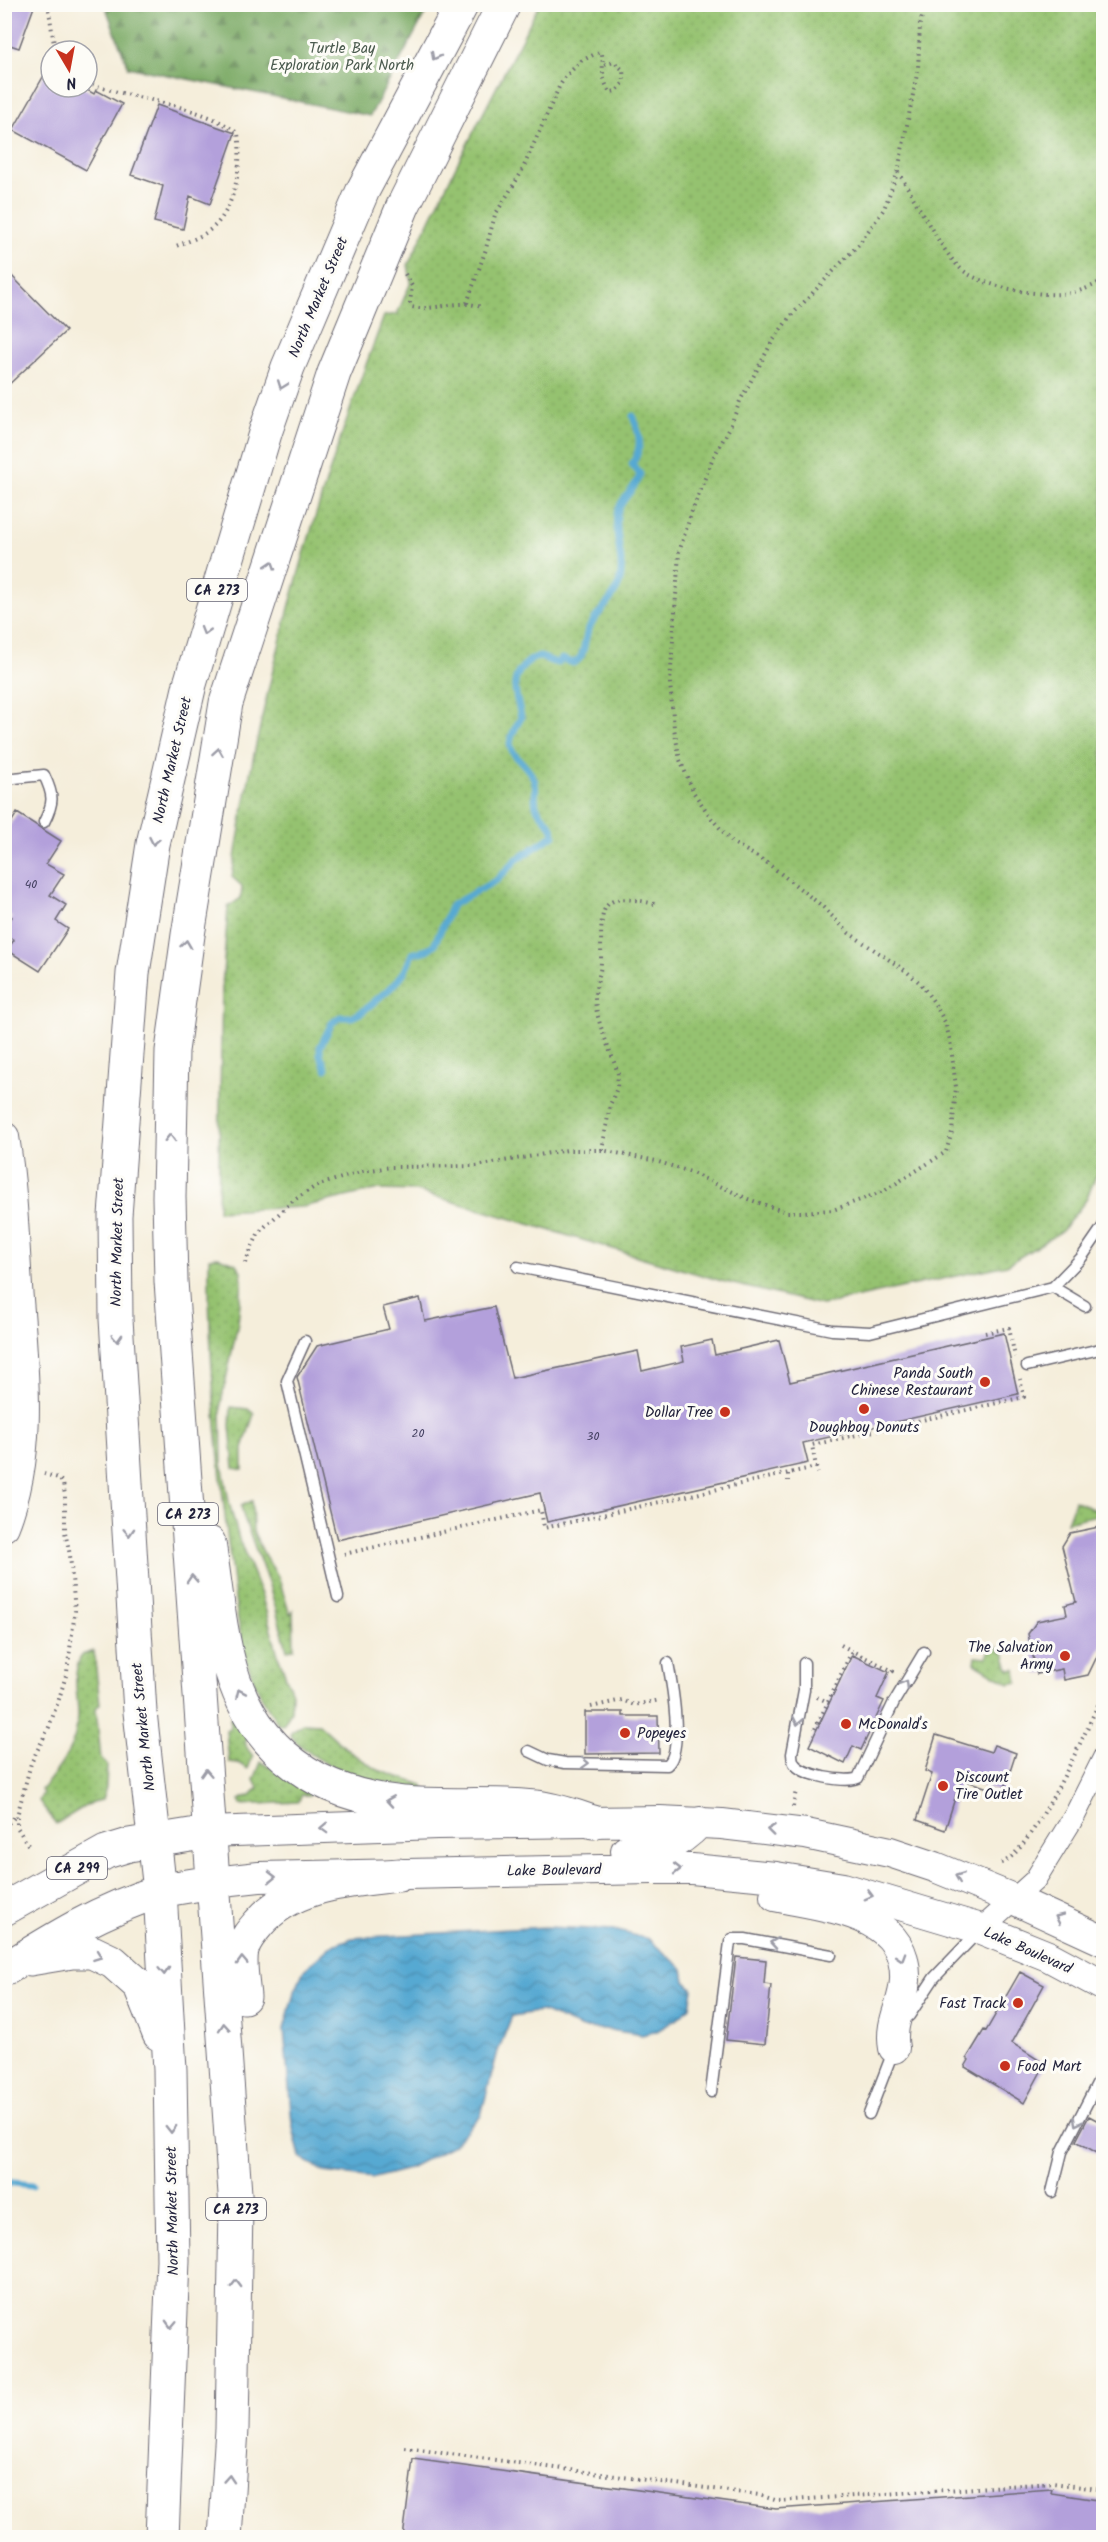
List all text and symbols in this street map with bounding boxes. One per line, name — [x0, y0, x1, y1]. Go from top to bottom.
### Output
park label: Turtle Bay Exploration Park North — [270, 37, 414, 78]
north arrow — [39, 39, 99, 99]
one-way arrow — [431, 50, 442, 60]
text: N — [64, 69, 78, 95]
street label: North Market Street — [283, 233, 355, 362]
one-way arrow — [276, 379, 289, 390]
one-way arrow — [264, 560, 276, 571]
road number: CA 273 — [187, 579, 247, 601]
one-way arrow — [200, 625, 212, 636]
street label: North Market Street — [147, 694, 199, 826]
one-way arrow — [211, 747, 223, 757]
one-way arrow — [148, 836, 161, 846]
house number: 40 — [25, 875, 37, 894]
one-way arrow — [180, 940, 192, 949]
one-way arrow — [164, 1134, 177, 1143]
street label: North Market Street — [105, 1177, 131, 1307]
one-way arrow — [111, 1333, 124, 1342]
place label: Panda South Chinese Restaurant — [851, 1362, 973, 1403]
marker: Panda South Chinese Restaurant — [978, 1375, 992, 1389]
place label: Dollar Tree — [645, 1401, 713, 1425]
marker: Doughboy Donuts — [857, 1402, 871, 1416]
marker: Dollar Tree — [718, 1405, 732, 1419]
place label: Doughboy Donuts — [809, 1416, 920, 1440]
house number: 20 — [412, 1424, 424, 1443]
house number: 30 — [587, 1427, 599, 1446]
road number: CA 273 — [158, 1503, 218, 1525]
one-way arrow — [122, 1528, 135, 1537]
one-way arrow — [186, 1574, 199, 1583]
place label: The Salvation Army — [968, 1636, 1054, 1677]
marker: The Salvation Army — [1058, 1649, 1072, 1663]
street label: North Market Street — [125, 1661, 163, 1792]
one-way arrow — [897, 1680, 909, 1690]
one-way arrow — [235, 1688, 247, 1699]
place label: McDonald's — [858, 1713, 928, 1737]
one-way arrow — [792, 1715, 805, 1725]
marker: McDonald's — [839, 1717, 853, 1731]
place label: Popeyes — [637, 1722, 687, 1746]
marker: Popeyes — [618, 1726, 632, 1740]
one-way arrow — [581, 1757, 590, 1770]
place label: Discount Tire Outlet — [955, 1766, 1023, 1807]
one-way arrow — [199, 1769, 212, 1778]
marker: Discount Tire Outlet — [936, 1779, 950, 1793]
one-way arrow — [385, 1795, 394, 1807]
one-way arrow — [320, 1821, 329, 1834]
one-way arrow — [766, 1824, 775, 1837]
road number: CA 299 — [47, 1857, 107, 1879]
street label: Lake Boulevard — [506, 1858, 602, 1884]
one-way arrow — [672, 1863, 681, 1875]
one-way arrow — [267, 1871, 276, 1883]
one-way arrow — [955, 1872, 966, 1884]
one-way arrow — [864, 1888, 874, 1901]
one-way arrow — [1055, 1914, 1066, 1926]
street label: Lake Boulevard — [979, 1921, 1076, 1981]
one-way arrow — [769, 1938, 779, 1950]
one-way arrow — [92, 1948, 103, 1961]
one-way arrow — [894, 1951, 906, 1962]
one-way arrow — [236, 1956, 248, 1965]
one-way arrow — [158, 1966, 171, 1975]
place label: Fast Track — [939, 1992, 1007, 2016]
marker: Fast Track — [1011, 1996, 1025, 2010]
one-way arrow — [217, 2022, 230, 2031]
place label: Food Mart — [1017, 2055, 1082, 2079]
marker: Food Mart — [998, 2059, 1012, 2073]
one-way arrow — [1072, 2116, 1084, 2127]
one-way arrow — [165, 2124, 177, 2133]
street label: North Market Street — [160, 2146, 186, 2276]
road number: CA 273 — [206, 2198, 266, 2220]
one-way arrow — [230, 2280, 242, 2289]
one-way arrow — [164, 2319, 177, 2328]
one-way arrow — [222, 2475, 235, 2484]

